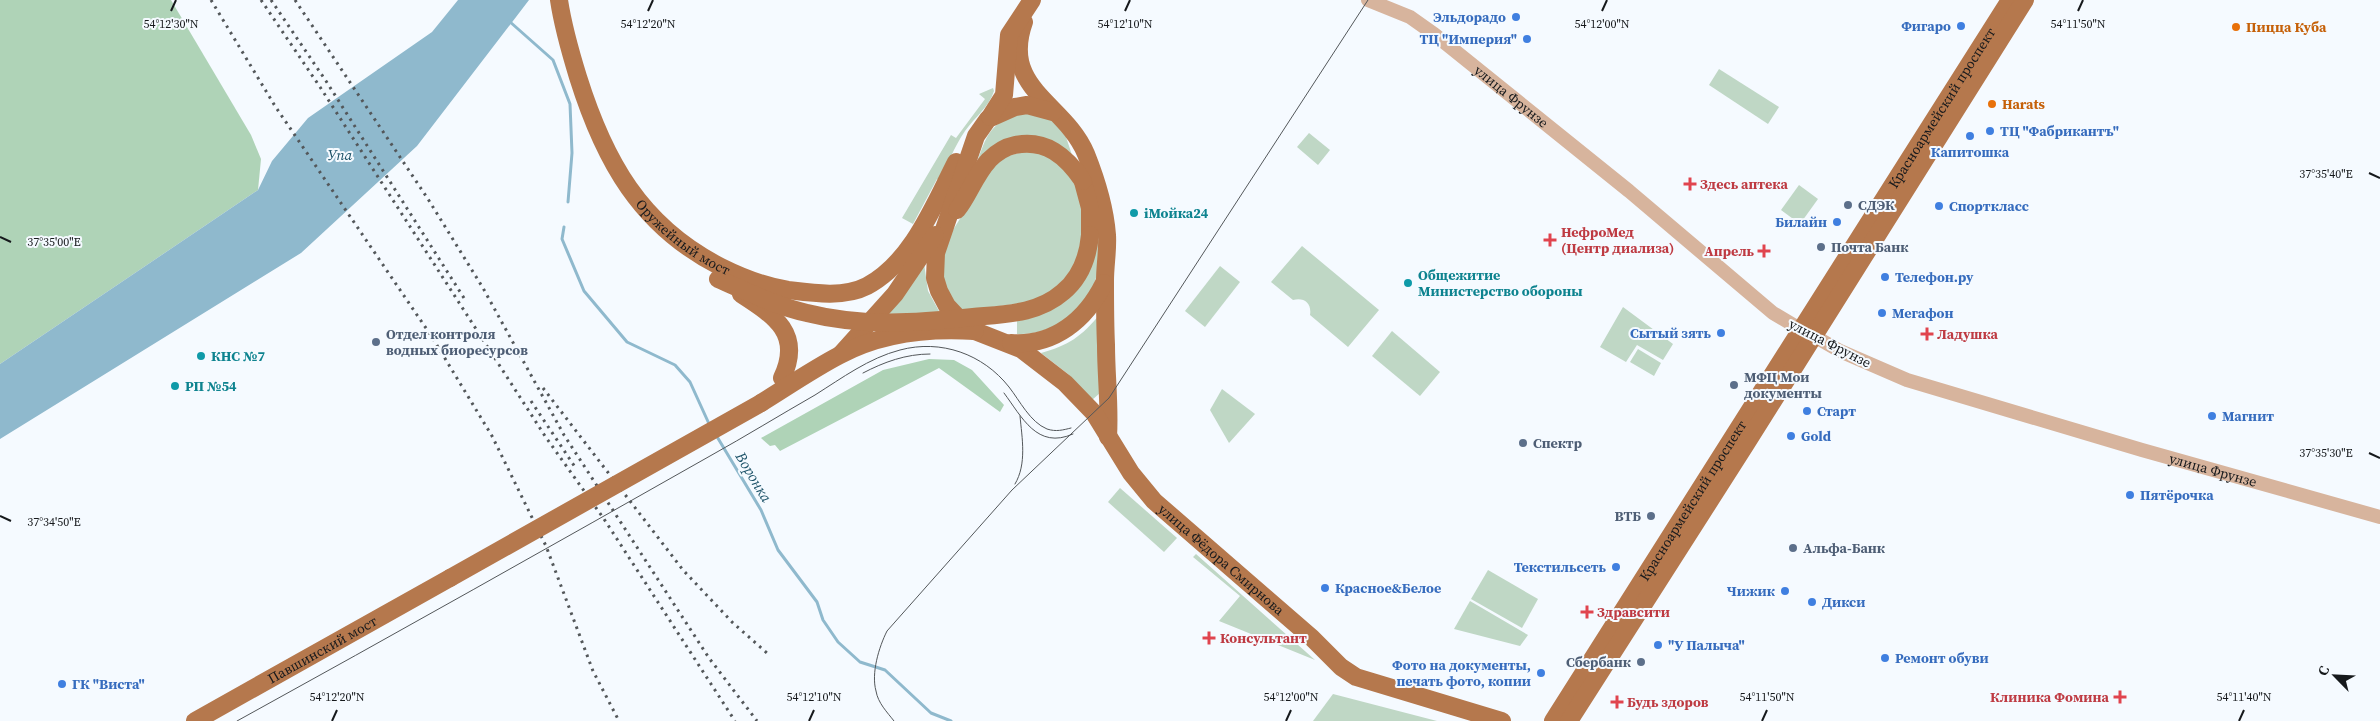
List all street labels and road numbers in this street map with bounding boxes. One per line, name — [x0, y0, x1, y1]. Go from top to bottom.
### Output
street label: Красноармейский проспект — [1883, 23, 2000, 192]
street label: улица Фрунзе — [1470, 60, 1553, 132]
street label: Оружейный мост — [631, 195, 734, 280]
street label: улица Фрунзе — [1785, 314, 1875, 372]
street label: Красноармейский проспект — [1634, 416, 1751, 585]
street label: улица Фрунзе — [2167, 448, 2259, 492]
street label: улица Фёдора Смирнова — [1154, 499, 1289, 620]
street label: Павшинский мост — [264, 611, 381, 688]

